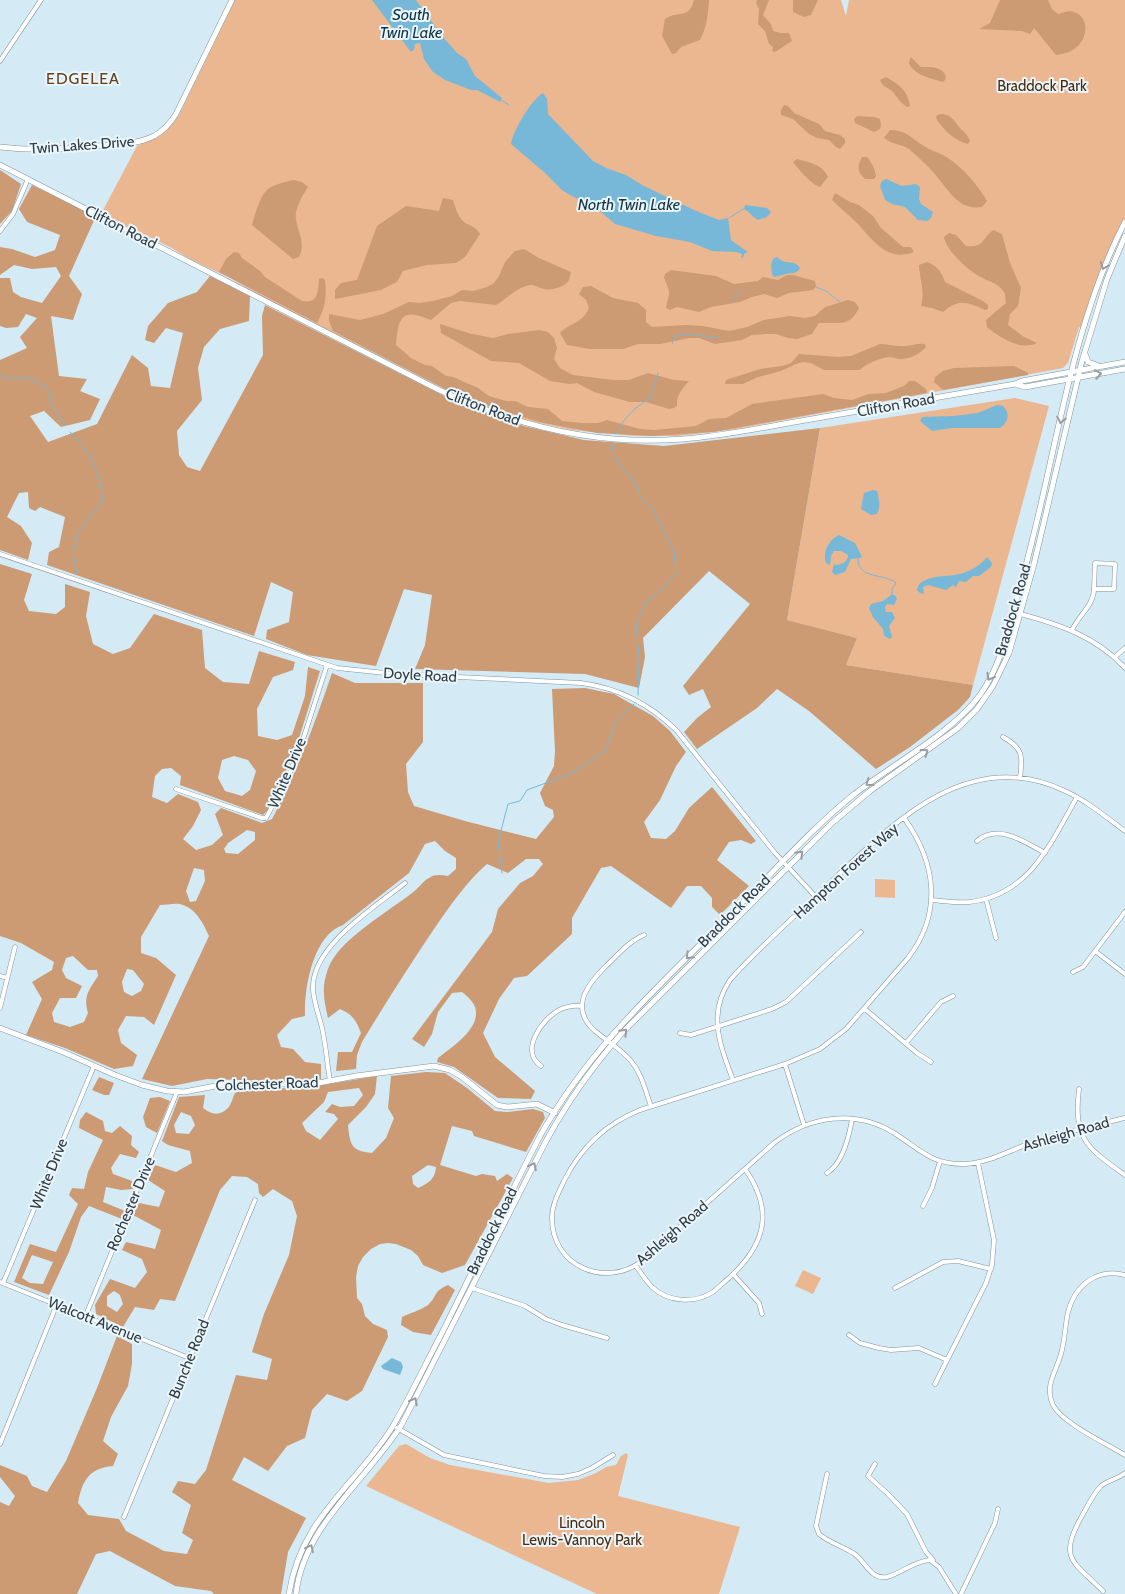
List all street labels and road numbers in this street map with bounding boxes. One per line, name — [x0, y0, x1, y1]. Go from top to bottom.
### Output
street label: Twin Lakes Drive — [29, 132, 135, 158]
street label: Clifton Road — [82, 201, 160, 253]
street label: Clifton Road — [443, 385, 523, 429]
street label: Clifton Road — [856, 389, 936, 421]
street label: Braddock Road — [991, 562, 1035, 658]
street label: Doyle Road — [383, 664, 457, 686]
street label: White Drive — [264, 735, 310, 811]
street label: Hampton Forest Way — [790, 819, 902, 923]
street label: Braddock Road — [694, 871, 774, 951]
street label: Colchester Road — [215, 1073, 319, 1095]
street label: Ashleigh Road — [1021, 1113, 1111, 1155]
street label: White Drive — [27, 1135, 72, 1212]
street label: Rochester Drive — [103, 1154, 159, 1254]
street label: Braddock Road — [463, 1184, 521, 1278]
street label: Ashleigh Road — [632, 1197, 712, 1269]
street label: Walcott Avenue — [45, 1293, 145, 1347]
street label: Bunche Road — [165, 1317, 213, 1401]

